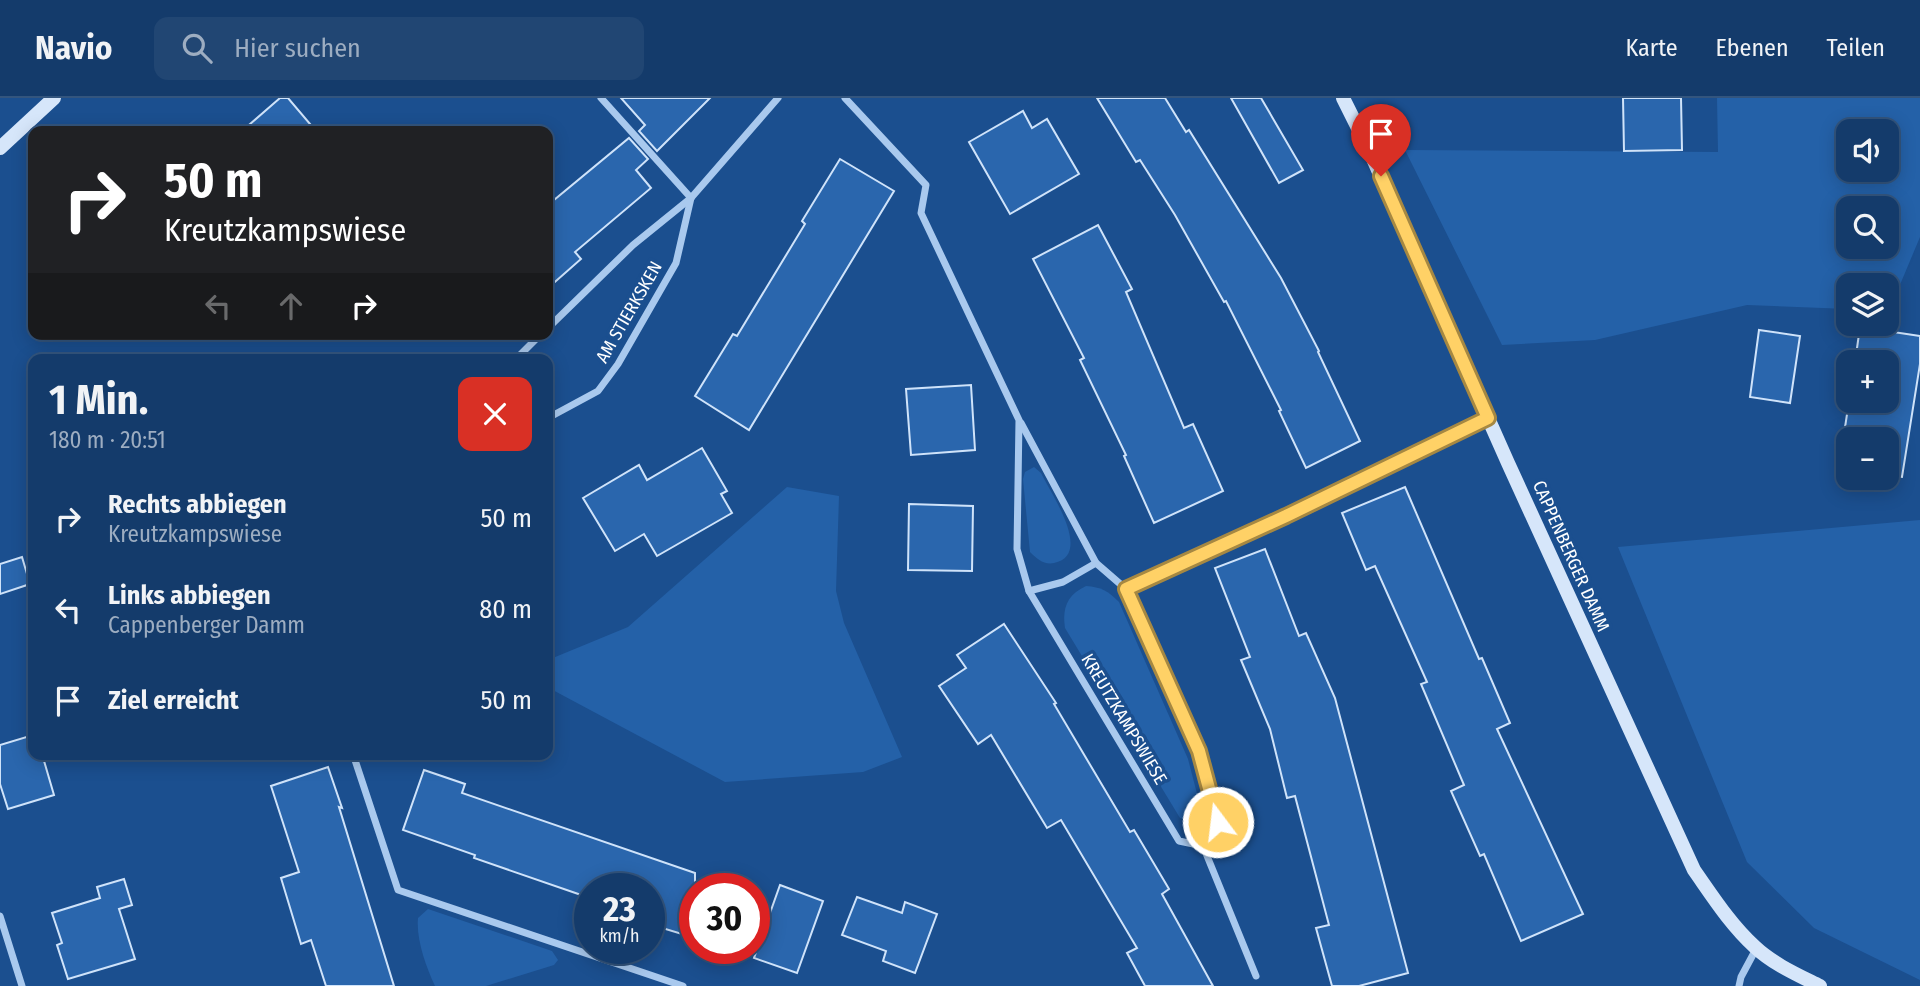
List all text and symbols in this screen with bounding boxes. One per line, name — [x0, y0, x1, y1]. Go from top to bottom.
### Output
search box — [154, 17, 644, 80]
text: Navio — [35, 28, 112, 68]
icon: search — [178, 29, 216, 67]
text: Hier suchen — [234, 33, 361, 64]
text: Karte — [1626, 34, 1678, 62]
text: Ebenen — [1716, 34, 1789, 62]
text: Teilen — [1827, 34, 1885, 62]
pin — [1351, 104, 1411, 176]
icon: arrive — [1362, 115, 1400, 153]
map controls — [1836, 119, 1899, 490]
button: sound — [1836, 119, 1899, 182]
text: 50 m — [164, 151, 262, 210]
icon: right — [49, 154, 140, 245]
button: search — [1836, 196, 1899, 259]
text: Kreutzkampswiese — [164, 211, 406, 249]
street label: AM STIERKSKEN — [591, 257, 667, 367]
button: layers — [1836, 273, 1899, 336]
icon: left — [199, 287, 237, 325]
icon: ahead — [272, 287, 310, 325]
icon: right — [345, 287, 383, 325]
button: + — [1836, 350, 1899, 413]
text: 1 Min. — [49, 375, 148, 425]
button: close — [458, 377, 532, 451]
text: 180 m · 20:51 — [49, 426, 166, 454]
button: − — [1836, 427, 1899, 490]
street label: CAPPENBERGER DAMM — [1528, 477, 1614, 635]
text: Rechts abbiegen — [108, 489, 287, 520]
icon: right — [49, 500, 87, 538]
text: 50 m — [480, 503, 532, 534]
text: Kreutzkampswiese — [108, 520, 282, 548]
text: Links abbiegen — [108, 580, 271, 611]
icon: left — [49, 591, 87, 629]
text: 80 m — [479, 594, 532, 625]
text: Cappenberger Damm — [108, 611, 305, 639]
street label: KREUTZKAMPSWIESE — [1076, 650, 1172, 788]
icon: arrive — [49, 682, 87, 720]
text: Ziel erreicht — [108, 685, 239, 716]
text: 50 m — [480, 685, 532, 716]
position arrow — [1181, 785, 1255, 859]
speed limit sign: 30 — [679, 873, 770, 964]
text: 23 — [603, 888, 636, 930]
text: km/h — [599, 925, 640, 947]

